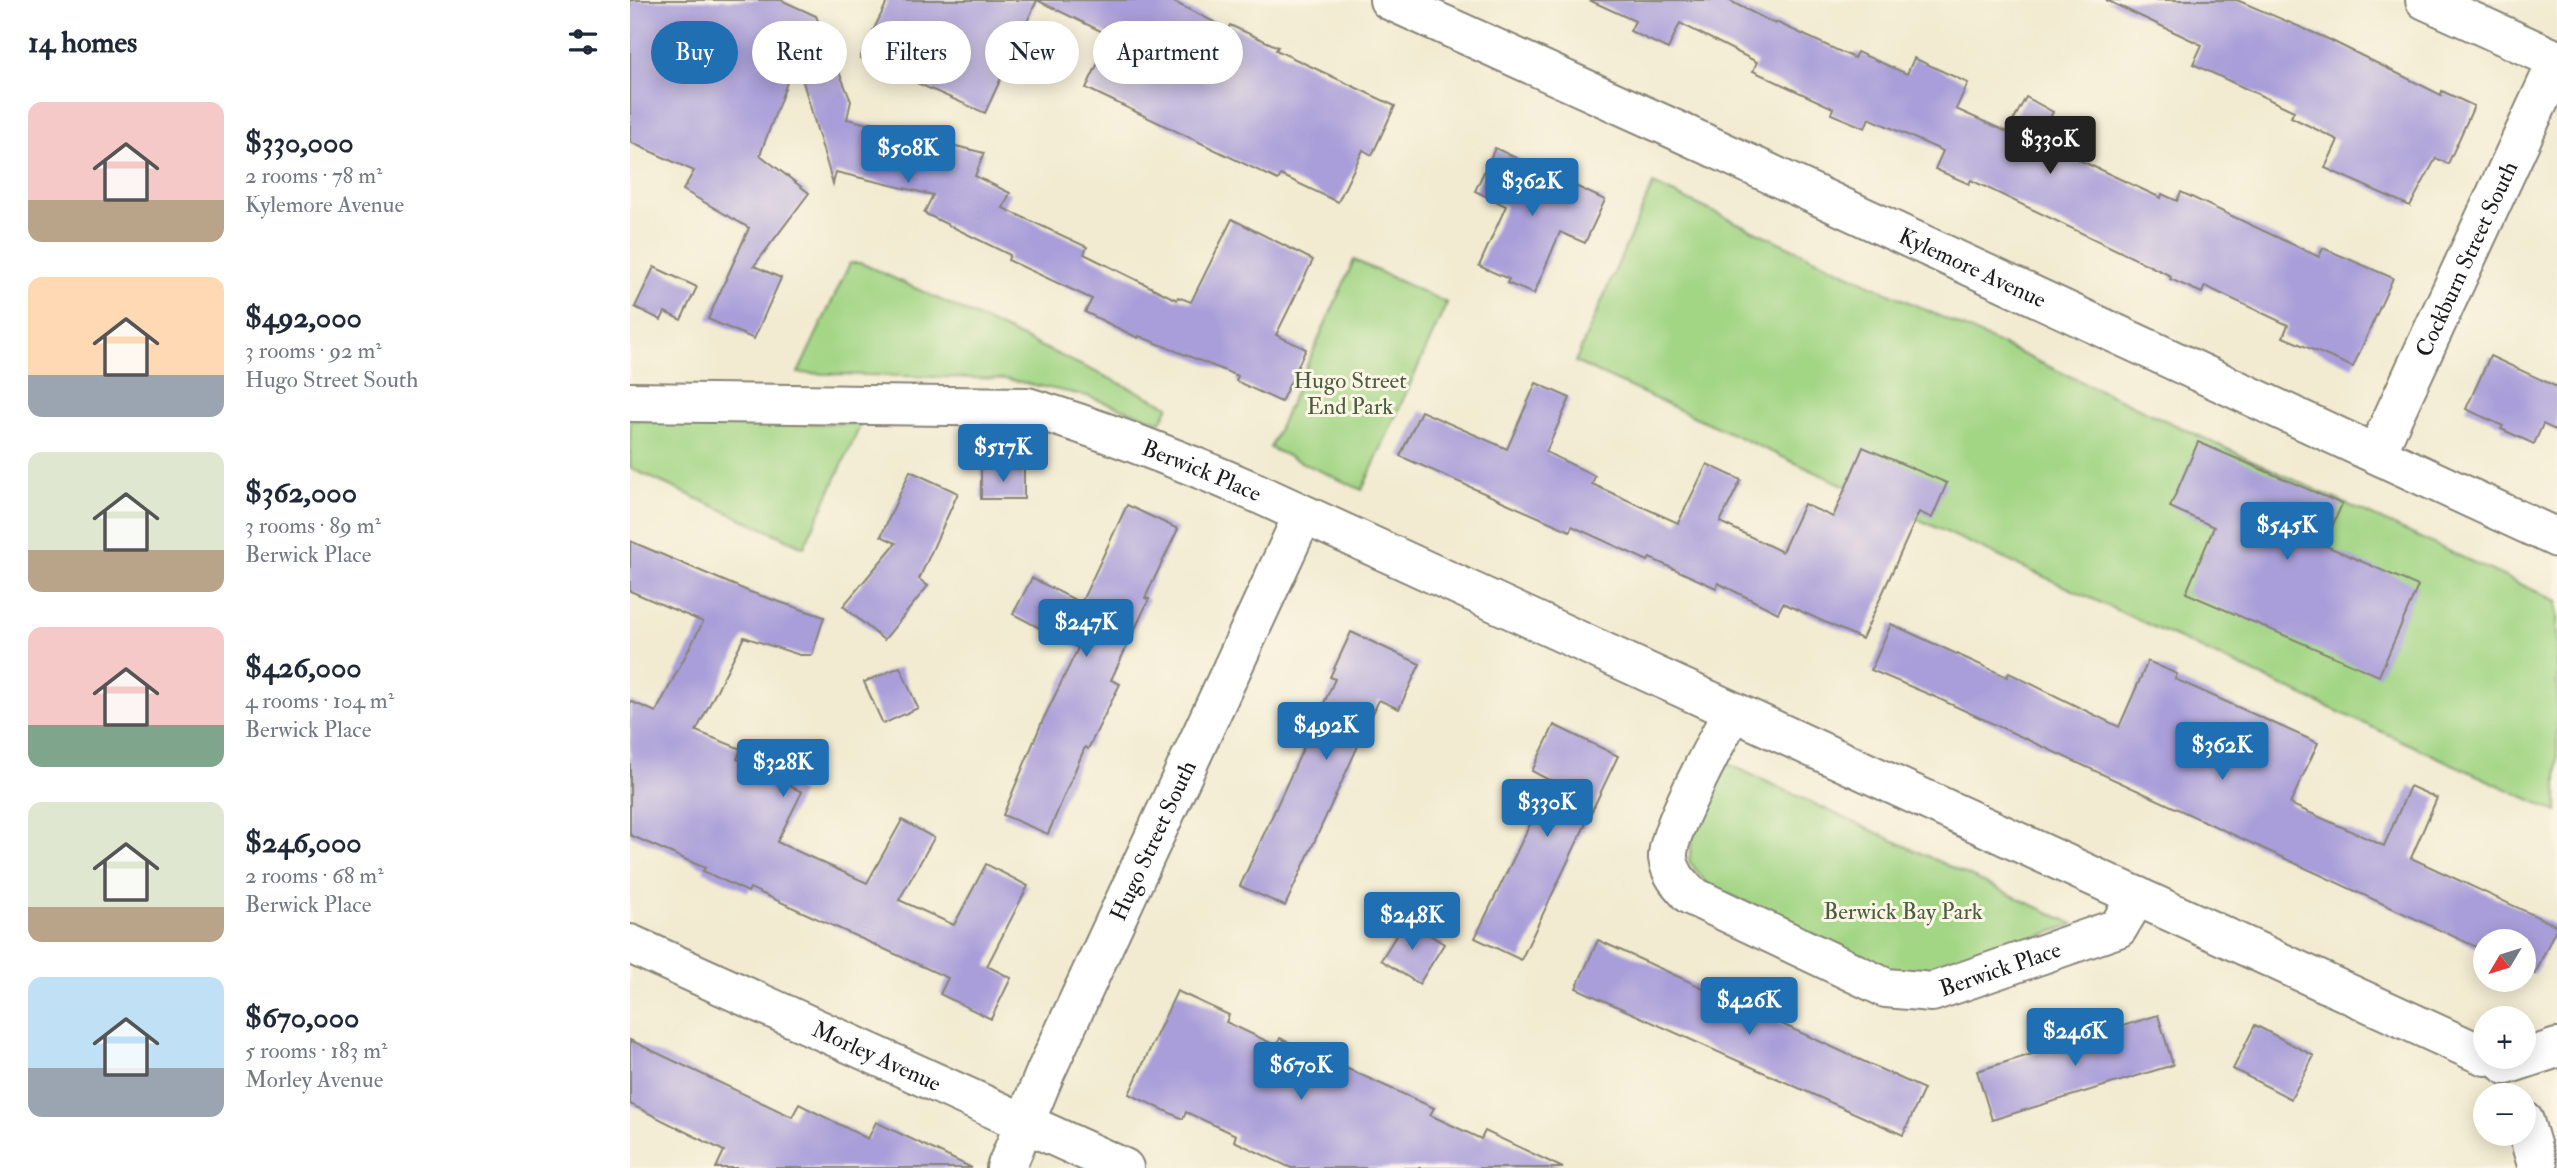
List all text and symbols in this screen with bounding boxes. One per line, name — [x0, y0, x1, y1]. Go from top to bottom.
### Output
chip: Buy — [651, 21, 738, 84]
chip: Rent — [752, 21, 847, 84]
chip: Filters — [861, 21, 971, 84]
chip: New — [985, 21, 1079, 84]
chip: Apartment — [1093, 21, 1243, 84]
icon: filters — [564, 23, 602, 61]
text: 14 homes — [28, 24, 137, 61]
pin: $330K — [2001, 116, 2099, 176]
text: $330,000 — [245, 124, 354, 161]
text: $330K — [2021, 124, 2079, 153]
pin: $508K — [859, 125, 957, 185]
icon: home — [84, 130, 168, 214]
text: $508K — [877, 133, 939, 162]
street label: Cockburn Street South — [2409, 156, 2524, 361]
pin: $362K — [1483, 158, 1581, 218]
text: 2 rooms · 78 m² — [245, 161, 383, 190]
text: $362K — [1501, 166, 1563, 195]
text: Kylemore Avenue — [245, 190, 404, 219]
street label: Kylemore Avenue — [1894, 221, 2051, 314]
text: $492,000 — [245, 299, 362, 336]
icon: home — [84, 305, 168, 389]
text: 3 rooms · 92 m² — [245, 336, 382, 365]
text: Hugo Street South — [245, 365, 418, 394]
park label: Hugo Street End Park — [1293, 366, 1407, 421]
pin: $517K — [954, 424, 1052, 484]
text: $517K — [974, 432, 1032, 461]
street label: Berwick Place — [1138, 433, 1266, 508]
text: $362,000 — [245, 474, 357, 511]
icon: home — [84, 480, 168, 564]
pin: $545K — [2238, 503, 2336, 562]
text: $545K — [2256, 510, 2318, 539]
text: 3 rooms · 89 m² — [245, 511, 381, 540]
text: Berwick Place — [245, 540, 371, 569]
pin: $247K — [1037, 600, 1135, 659]
text: $247K — [1054, 607, 1118, 636]
text: $426,000 — [245, 649, 362, 686]
icon: home — [84, 655, 168, 739]
text: 4 rooms · 104 m² — [245, 686, 394, 715]
pin: $492K — [1277, 702, 1375, 762]
text: $492K — [1294, 710, 1358, 739]
text: Berwick Place — [245, 715, 371, 744]
pin: $362K — [2173, 722, 2271, 782]
text: $362K — [2191, 730, 2253, 759]
pin: $328K — [734, 740, 832, 799]
text: $328K — [753, 747, 813, 776]
street label: Hugo Street South — [1103, 756, 1202, 925]
pin: $330K — [1498, 780, 1596, 839]
text: $330K — [1518, 787, 1576, 816]
text: $246,000 — [245, 824, 362, 861]
icon: home — [84, 830, 168, 914]
text: 2 rooms · 68 m² — [245, 861, 384, 890]
text: Berwick Place — [245, 890, 371, 919]
pin: $248K — [1363, 892, 1461, 952]
park label: Berwick Bay Park — [1823, 897, 1983, 926]
text: $248K — [1380, 900, 1444, 929]
north arrow — [2473, 929, 2536, 992]
map controls — [2473, 929, 2536, 1146]
street label: Berwick Place — [1935, 934, 2065, 1003]
pin: $426K — [1700, 978, 1798, 1037]
text: $426K — [1717, 985, 1781, 1014]
text: $670,000 — [245, 999, 359, 1036]
icon: home — [84, 1005, 168, 1089]
button: + — [2473, 1006, 2536, 1069]
pin: $246K — [2026, 1009, 2124, 1068]
street label: Morley Avenue — [808, 1014, 946, 1098]
text: $246K — [2043, 1016, 2107, 1045]
text: 5 rooms · 183 m² — [245, 1036, 388, 1065]
pin: $670K — [1252, 1042, 1350, 1102]
text: $670K — [1270, 1050, 1332, 1079]
text: Morley Avenue — [245, 1065, 383, 1094]
button: − — [2473, 1083, 2536, 1146]

